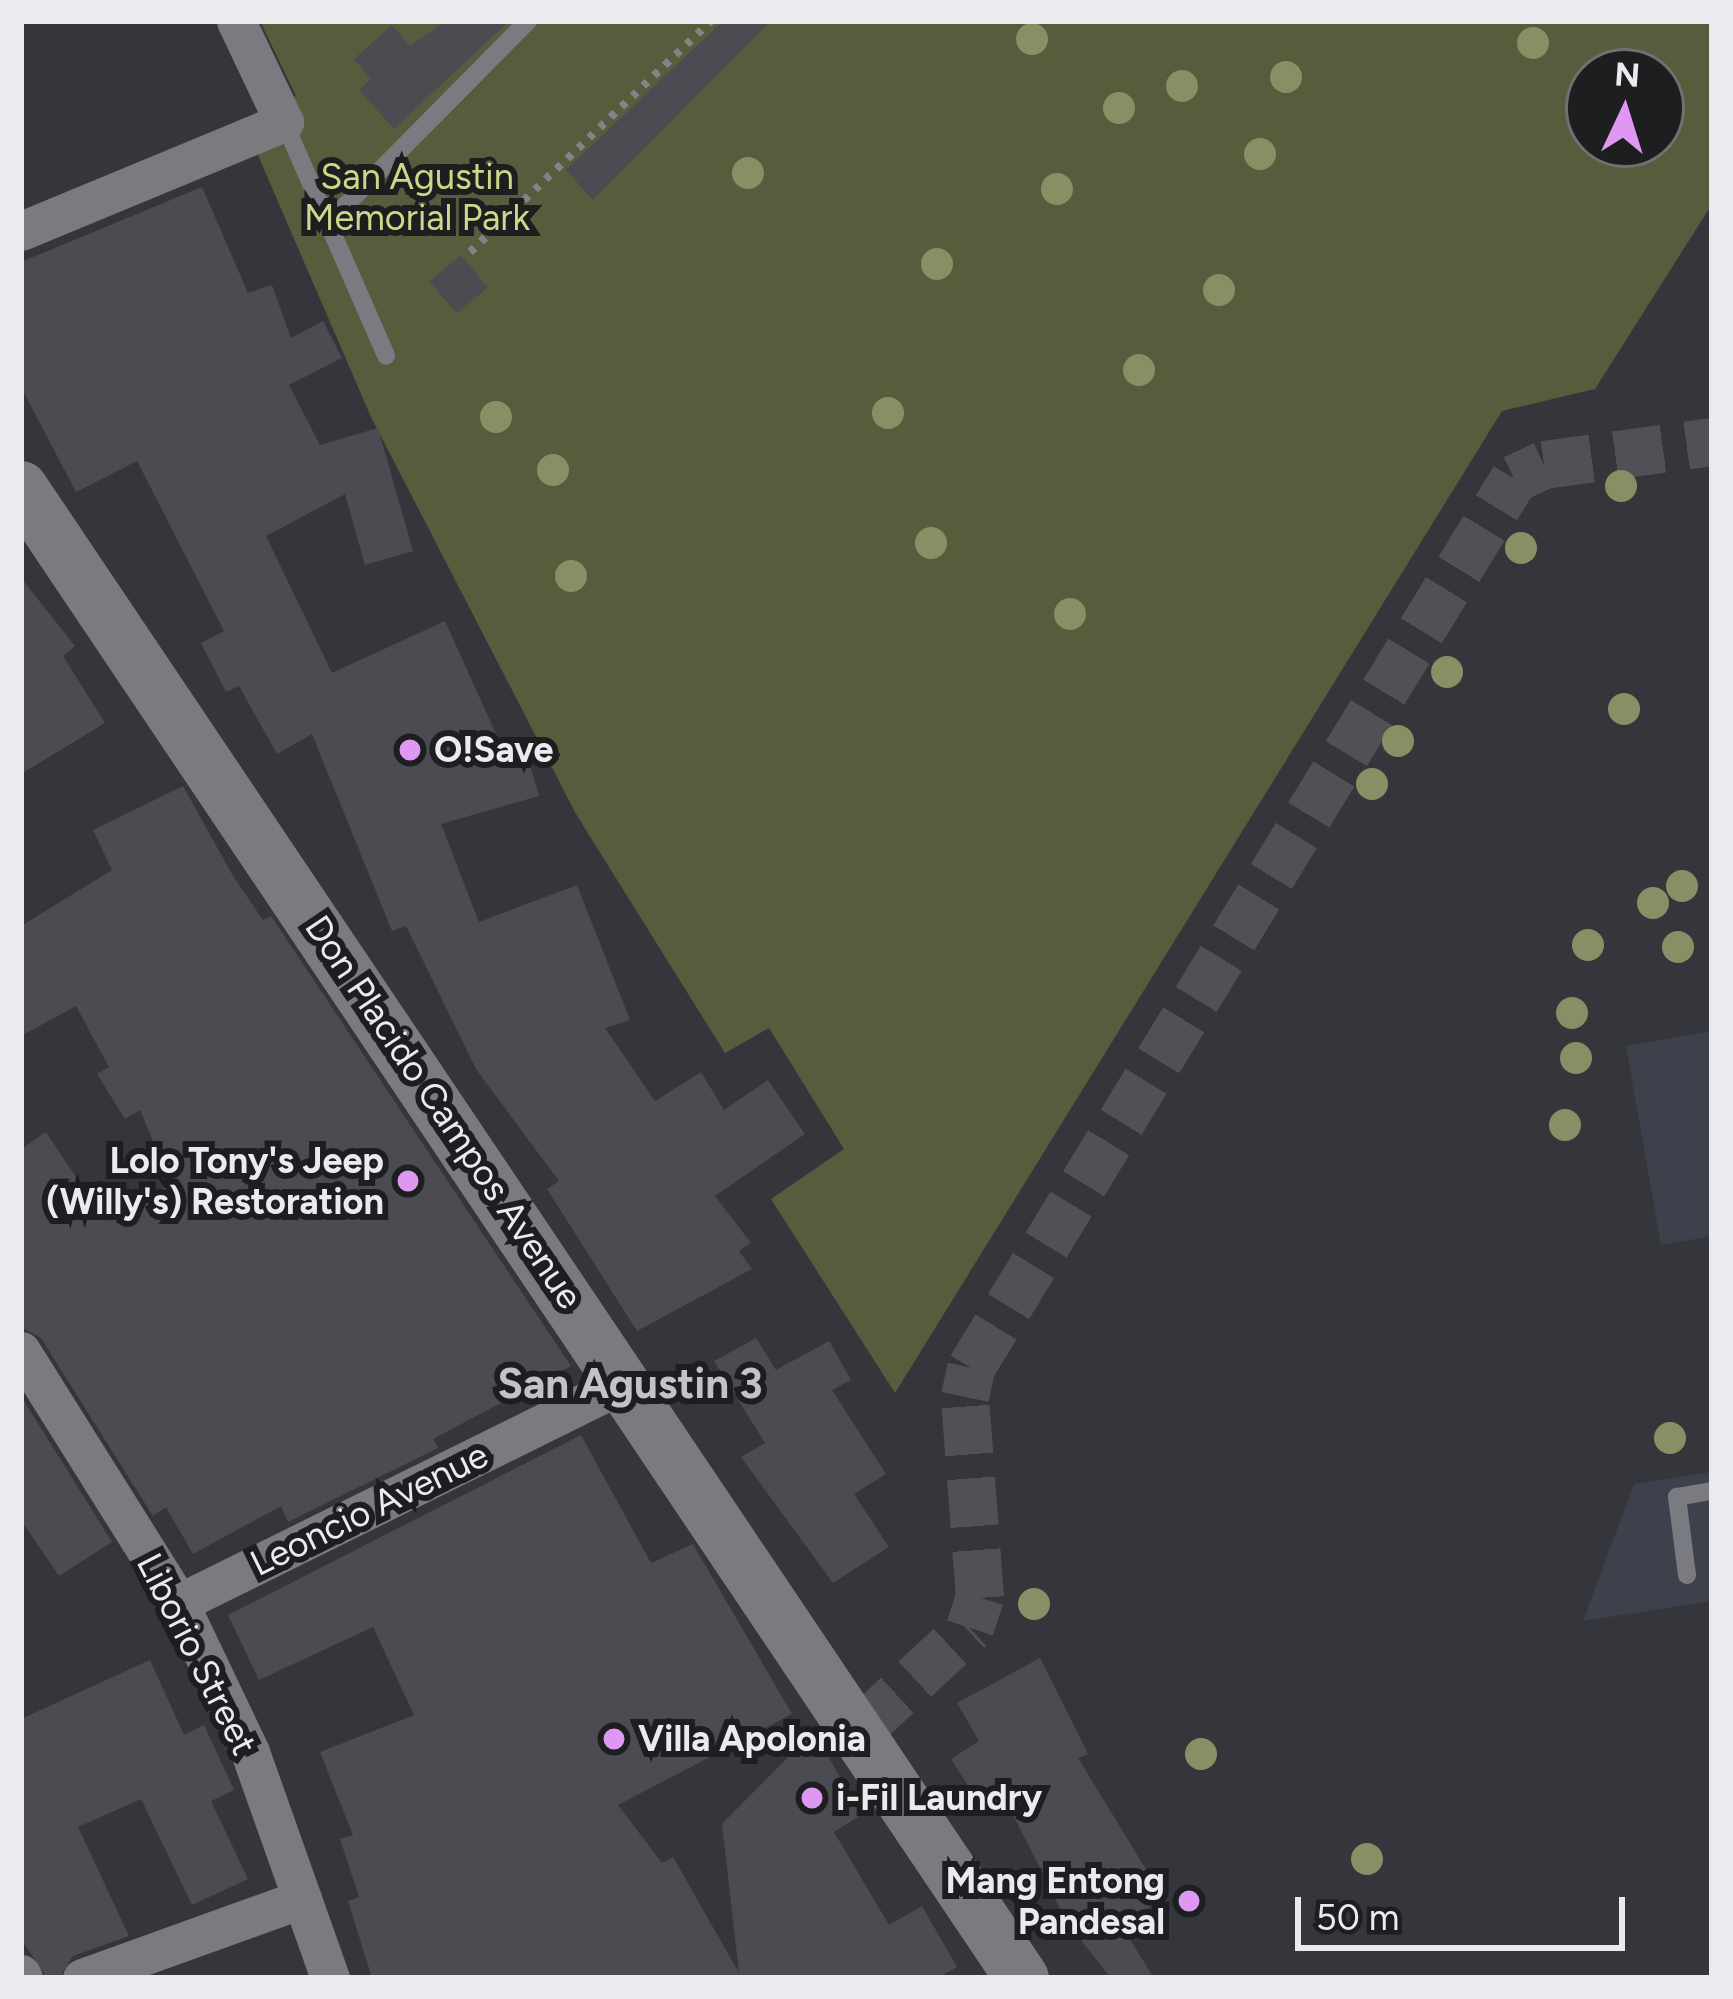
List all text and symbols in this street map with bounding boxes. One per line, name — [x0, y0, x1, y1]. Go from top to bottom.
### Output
north arrow — [1565, 48, 1685, 168]
text: N — [1613, 54, 1641, 95]
park label: San Agustin Memorial Park — [304, 154, 530, 239]
place label: O!Save — [434, 728, 553, 772]
marker: O!Save — [397, 737, 423, 763]
street label: Don Placido Campos Avenue — [296, 907, 592, 1317]
place label: Lolo Tony's Jeep (Willy's) Restoration — [46, 1138, 384, 1223]
marker: Lolo Tony's Jeep (Willy's) Restoration — [395, 1168, 421, 1194]
district label: San Agustin 3 — [497, 1359, 763, 1409]
street label: Leoncio Avenue — [243, 1433, 495, 1585]
street label: Liborio Street — [128, 1546, 266, 1762]
place label: Villa Apolonia — [638, 1717, 866, 1761]
marker: Villa Apolonia — [601, 1726, 627, 1752]
place label: i-Fil Laundry — [836, 1776, 1042, 1820]
marker: i-Fil Laundry — [799, 1785, 825, 1811]
place label: Mang Entong Pandesal — [946, 1858, 1165, 1943]
scale bar — [1301, 1873, 1631, 1947]
marker: Mang Entong Pandesal — [1176, 1888, 1202, 1914]
text: 50 m — [1316, 1896, 1399, 1939]

